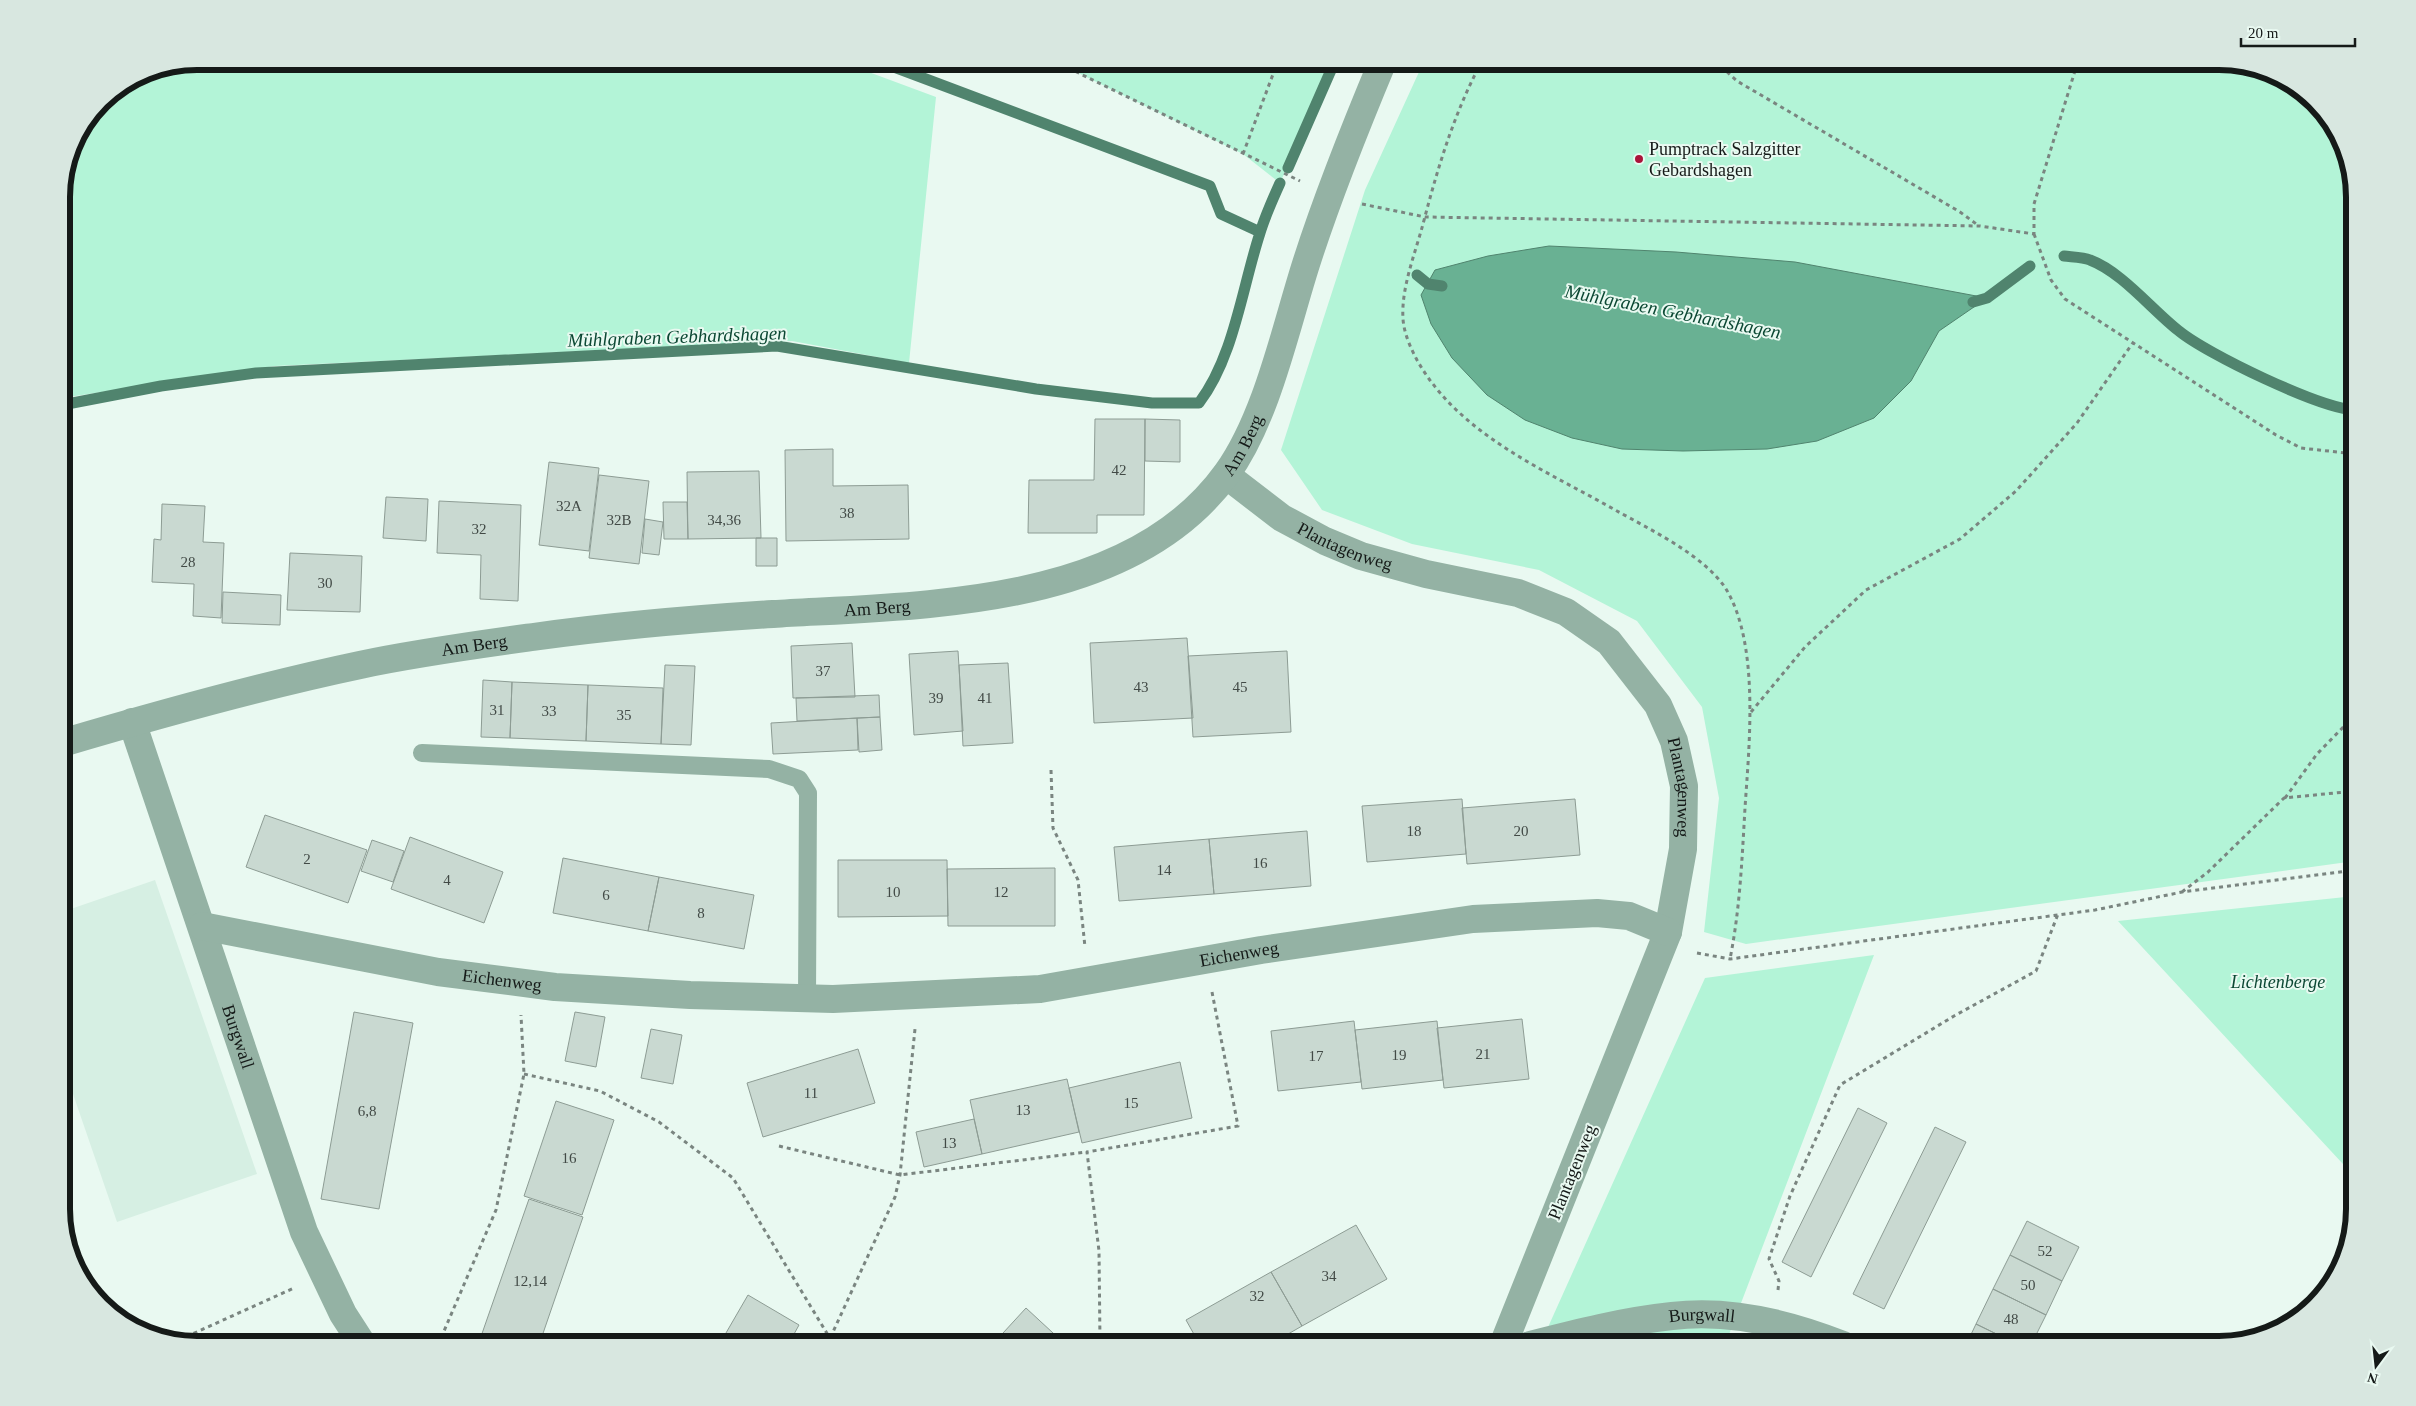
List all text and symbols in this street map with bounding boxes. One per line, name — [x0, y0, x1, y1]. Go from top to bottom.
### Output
scale bar — [2241, 15, 2355, 47]
text: 20 m — [2248, 25, 2279, 41]
place label: Pumptrack Salzgitter Gebardshagen — [1649, 139, 1800, 180]
marker: Pumptrack Salzgitter Gebardshagen — [1633, 153, 1645, 165]
water label: Mühlgraben Gebhardshagen — [1562, 280, 1783, 343]
water label: Mühlgraben Gebhardshagen — [566, 322, 787, 351]
street label: Am Berg — [1218, 412, 1267, 479]
house number: 42 — [1112, 462, 1127, 478]
house number: 32A — [556, 498, 582, 514]
house number: 38 — [840, 505, 855, 521]
house number: 32B — [606, 512, 632, 528]
house number: 34,36 — [707, 512, 741, 528]
street label: Plantagenweg — [1294, 518, 1395, 574]
house number: 32 — [472, 521, 487, 537]
house number: 28 — [181, 554, 196, 570]
house number: 30 — [318, 575, 333, 591]
street label: Am Berg — [843, 596, 911, 620]
street label: Am Berg — [440, 631, 508, 660]
house number: 37 — [816, 663, 831, 679]
house number: 43 — [1134, 679, 1149, 695]
house number: 45 — [1233, 679, 1248, 695]
house number: 39 — [929, 690, 944, 706]
house number: 41 — [978, 690, 993, 706]
house number: 31 — [490, 702, 505, 718]
house number: 33 — [542, 703, 557, 719]
house number: 35 — [617, 707, 632, 723]
street label: Plantagenweg — [1663, 735, 1695, 838]
house number: 18 — [1407, 823, 1422, 839]
house number: 20 — [1514, 823, 1529, 839]
house number: 2 — [303, 851, 311, 867]
house number: 16 — [1253, 855, 1268, 871]
house number: 14 — [1157, 862, 1172, 878]
house number: 4 — [443, 872, 451, 888]
house number: 10 — [886, 884, 901, 900]
house number: 12 — [994, 884, 1009, 900]
house number: 6 — [602, 887, 610, 903]
house number: 8 — [697, 905, 705, 921]
street label: Eichenweg — [1198, 938, 1280, 971]
street label: Eichenweg — [461, 965, 543, 995]
park label: Lichtenberge — [2230, 972, 2325, 992]
street label: Burgwall — [218, 1002, 258, 1071]
house number: 21 — [1476, 1046, 1491, 1062]
house number: 19 — [1392, 1047, 1407, 1063]
house number: 17 — [1309, 1048, 1324, 1064]
house number: 11 — [804, 1085, 818, 1101]
house number: 15 — [1124, 1095, 1139, 1111]
house number: 13 — [1016, 1102, 1031, 1118]
house number: 6,8 — [358, 1103, 376, 1119]
street label: Plantagenweg — [1544, 1121, 1600, 1223]
house number: 13 — [942, 1135, 957, 1151]
house number: 16 — [562, 1150, 577, 1166]
house number: 52 — [2038, 1243, 2053, 1259]
house number: 34 — [1322, 1268, 1337, 1284]
house number: 12,14 — [513, 1273, 547, 1289]
house number: 50 — [2021, 1277, 2036, 1293]
house number: 32 — [1250, 1288, 1265, 1304]
street label: Burgwall — [1667, 1304, 1736, 1326]
house number: 48 — [2004, 1311, 2019, 1327]
north arrow — [2351, 1341, 2401, 1391]
text: N — [2366, 1370, 2380, 1387]

